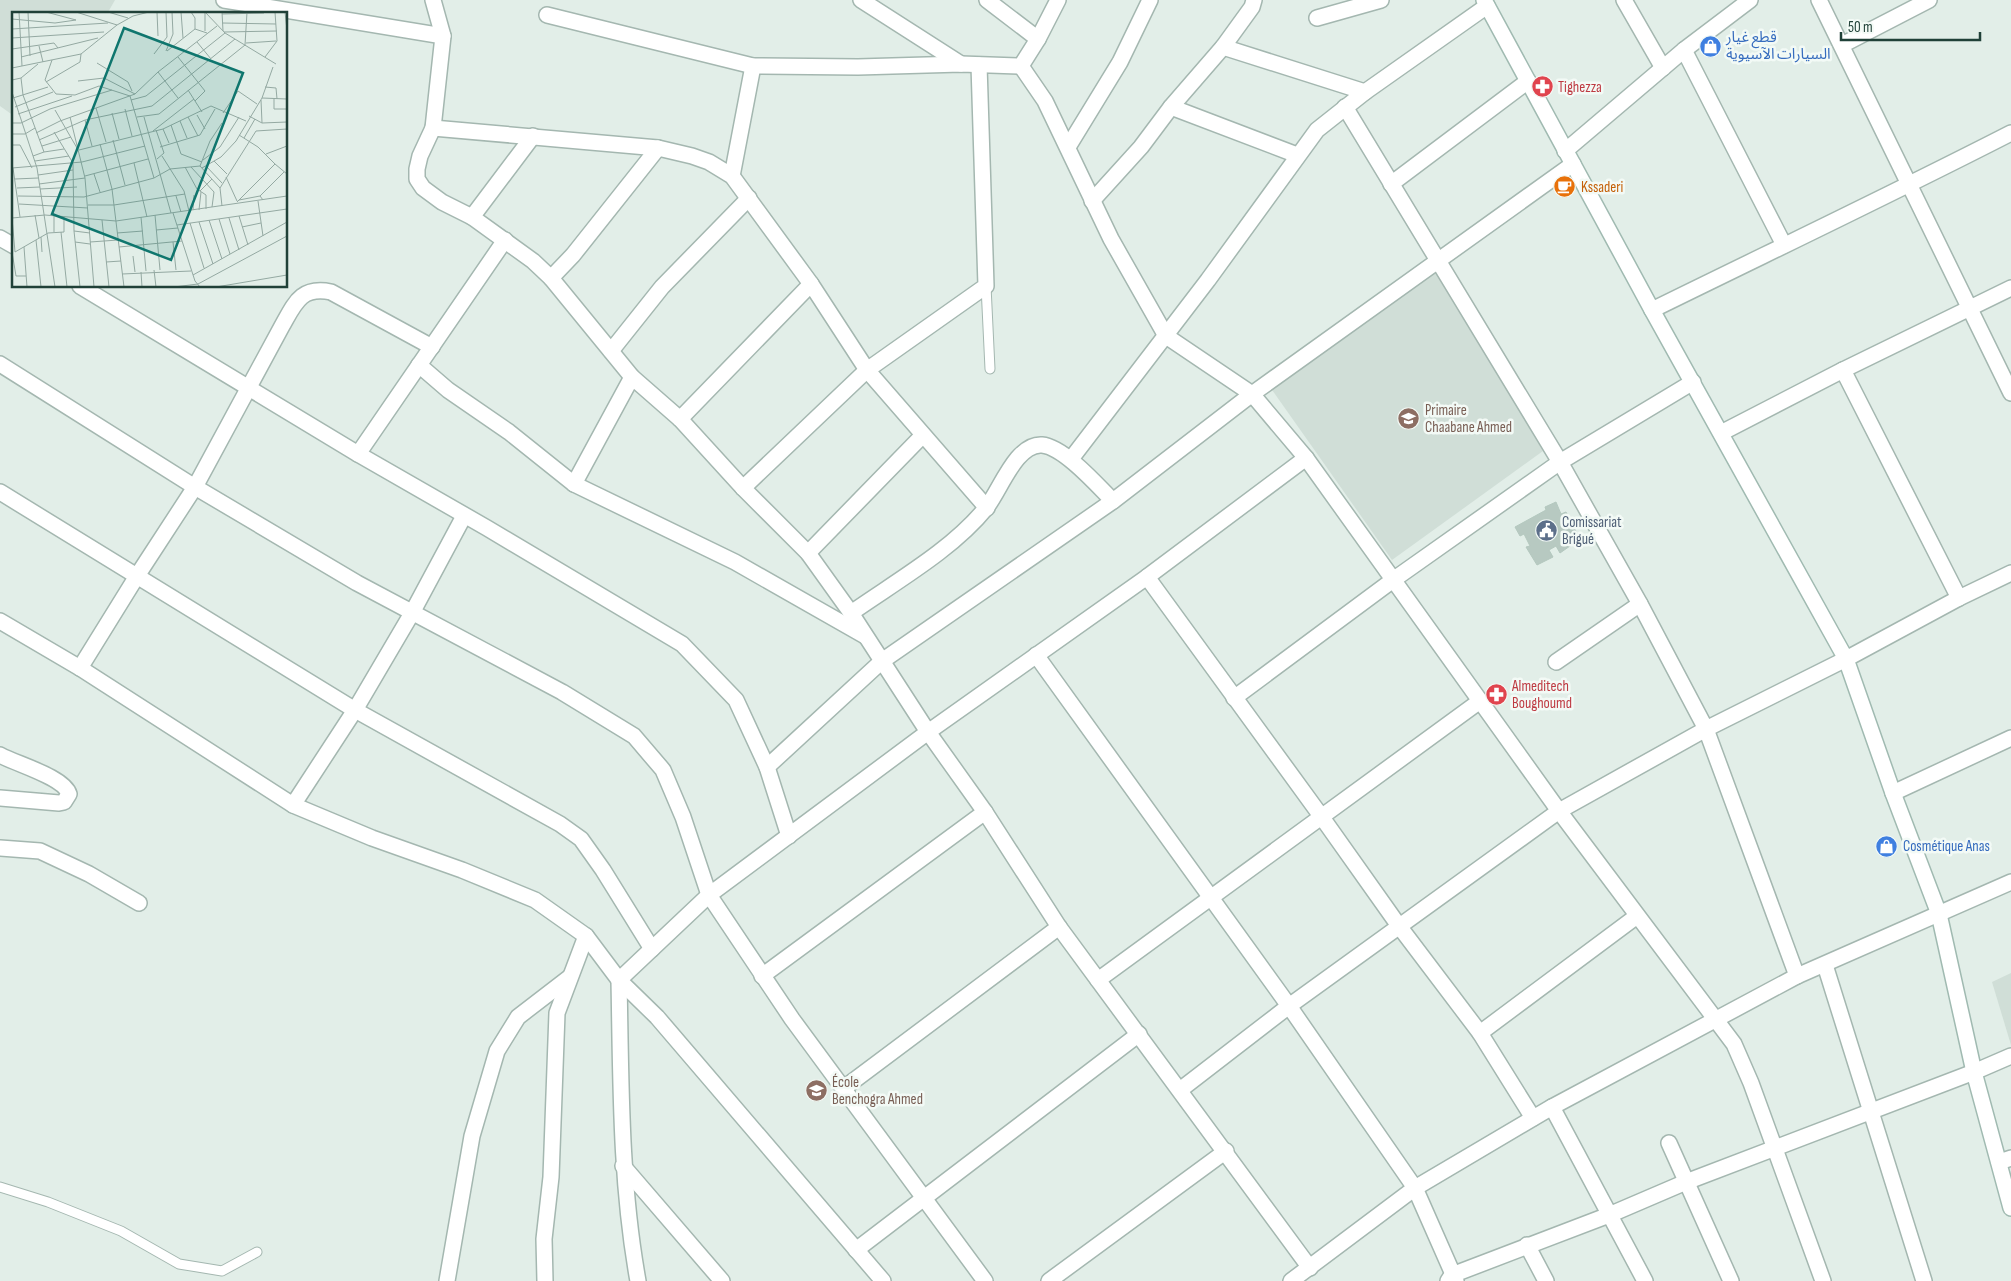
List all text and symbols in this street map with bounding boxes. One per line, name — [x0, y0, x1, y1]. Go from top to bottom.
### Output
scale bar — [1841, 10, 1980, 42]
inset map — [12, 12, 288, 288]
text: 50 m — [1848, 18, 1873, 37]
place label: قطع غيار السيارات الآسيوية — [1725, 28, 1831, 64]
shop icon: قطع غيار السيارات الآسيوية — [1698, 34, 1722, 58]
pharmacy icon: Tighezza — [1530, 75, 1554, 99]
place label: Tighezza — [1558, 78, 1602, 97]
cafe icon: Kssaderi — [1553, 175, 1577, 199]
place label: Kssaderi — [1581, 178, 1624, 197]
place label: Primaire Chaabane Ahmed — [1425, 401, 1512, 437]
school or university icon: Primaire Chaabane Ahmed — [1397, 407, 1421, 431]
place label: Comissariat Brigué — [1562, 513, 1622, 549]
public building icon: Comissariat Brigué — [1534, 519, 1558, 543]
place label: Almeditech Boughoumd — [1511, 677, 1572, 713]
pharmacy icon: Almeditech Boughoumd — [1484, 683, 1508, 707]
shop icon: Cosmétique Anas — [1875, 834, 1899, 858]
place label: Cosmétique Anas — [1903, 837, 1990, 856]
place label: École Benchogra Ahmed — [832, 1073, 923, 1109]
school or university icon: École Benchogra Ahmed — [804, 1079, 828, 1103]

